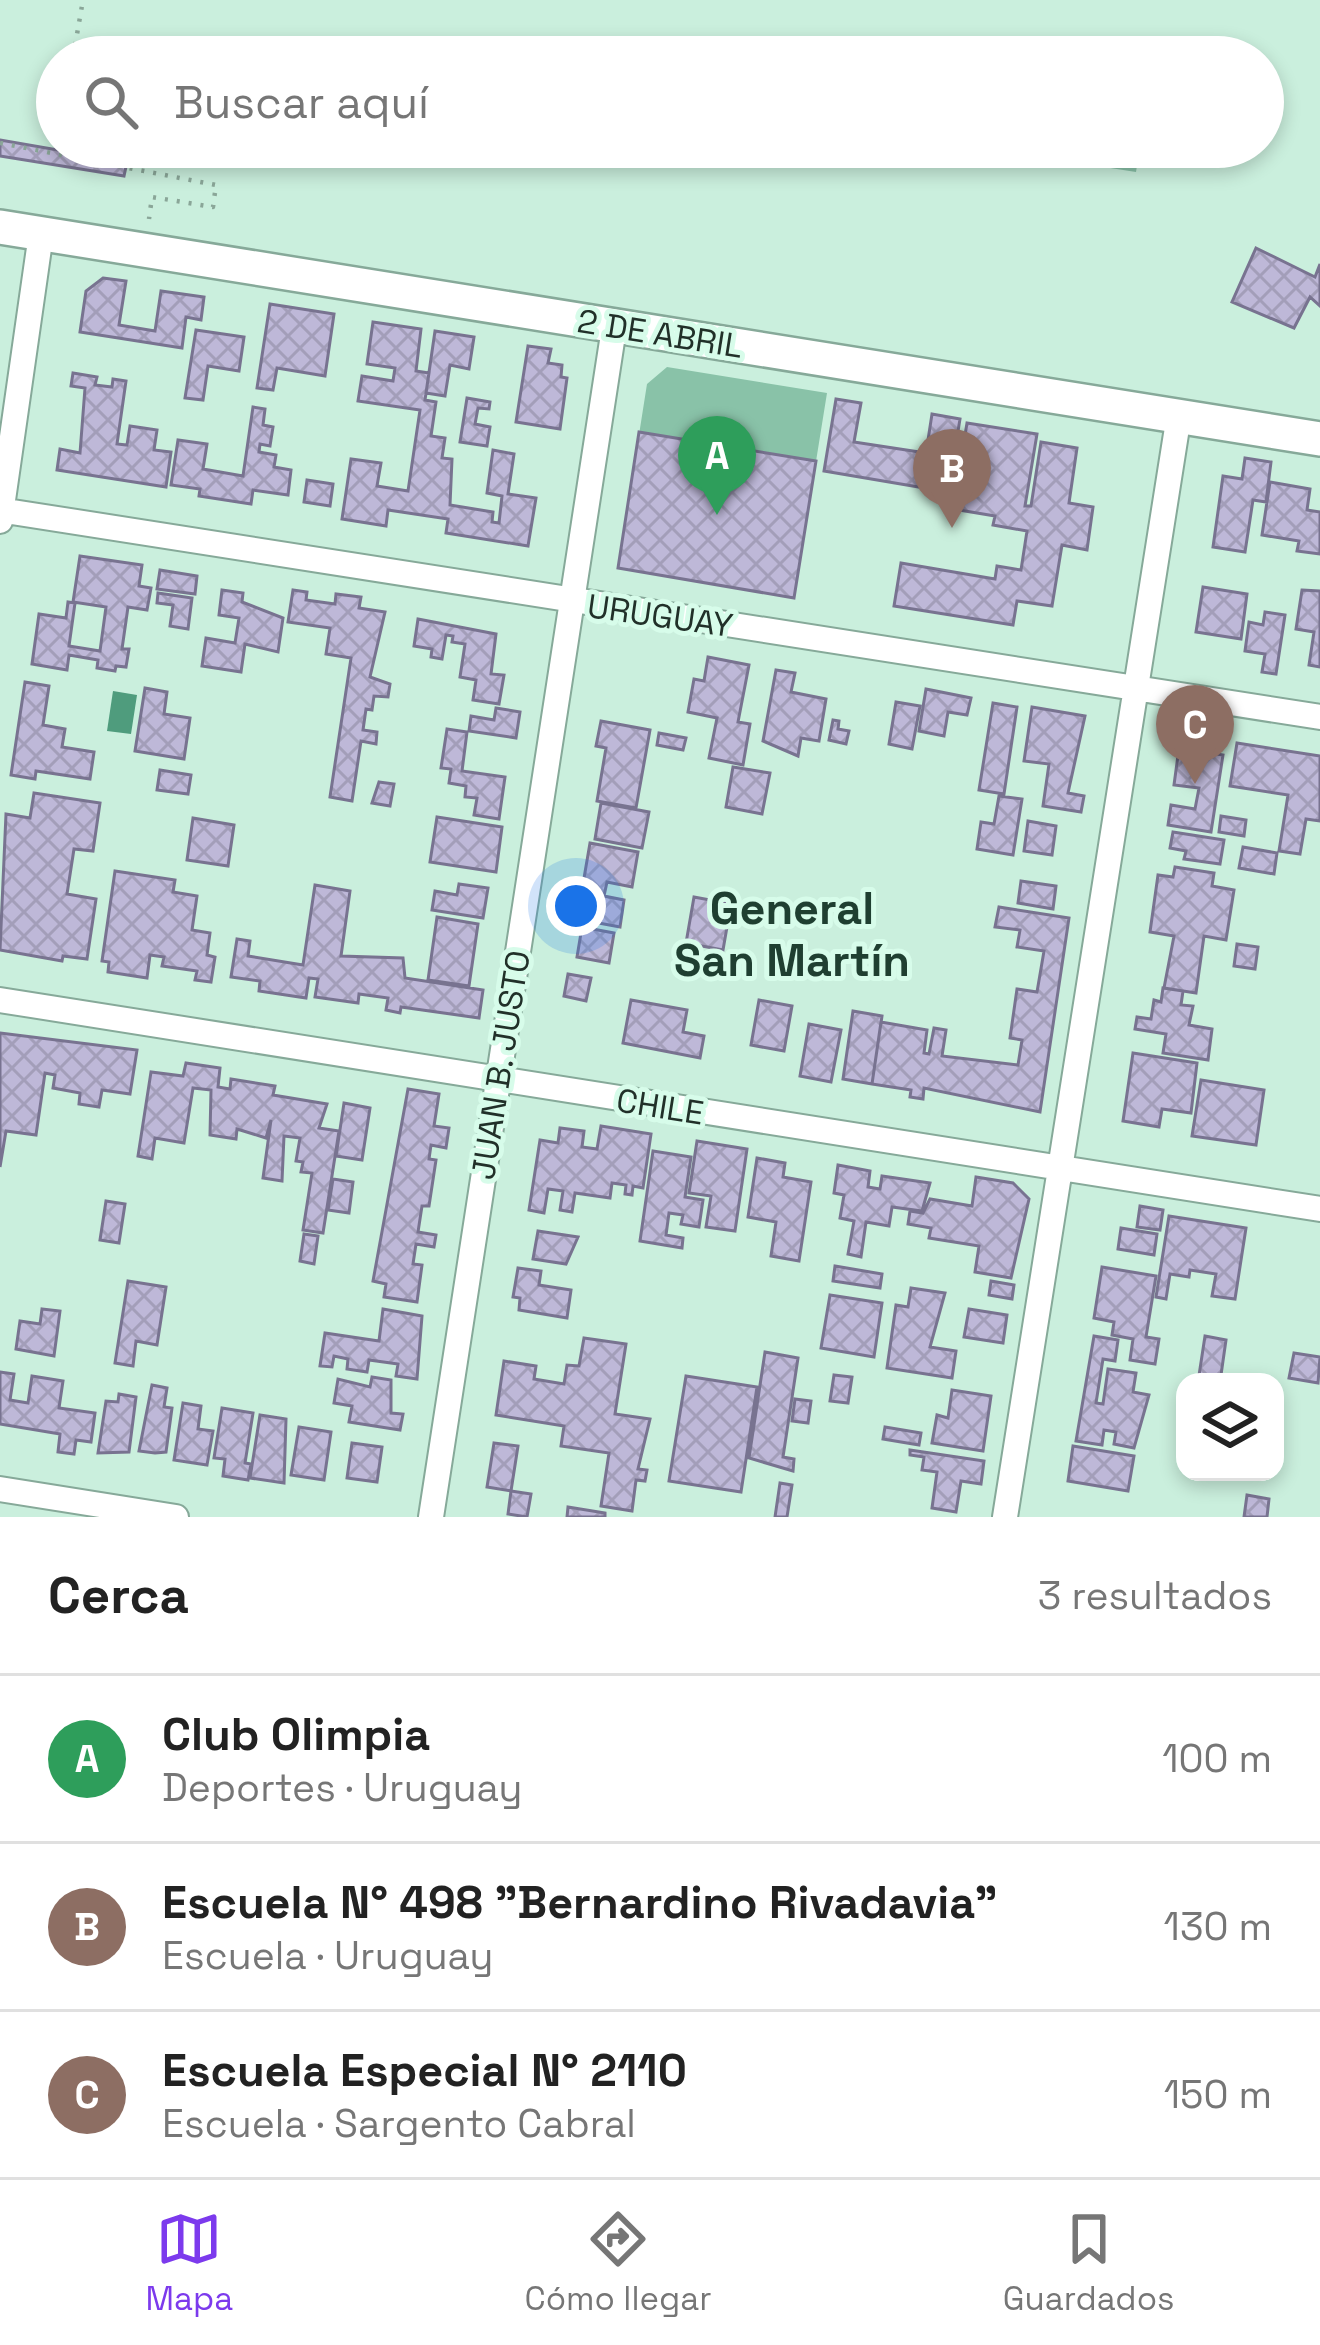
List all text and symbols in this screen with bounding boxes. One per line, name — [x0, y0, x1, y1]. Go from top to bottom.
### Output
search box — [36, 36, 1284, 168]
icon: search — [78, 69, 144, 135]
text: Buscar aquí — [174, 74, 429, 131]
street label: 2 DE ABRIL — [575, 300, 745, 368]
pin: A — [678, 416, 756, 515]
pin: B — [913, 429, 991, 528]
street label: URUGUAY — [585, 585, 735, 647]
pin: C — [1156, 685, 1234, 784]
your location — [546, 876, 606, 936]
district label: General San Martín — [674, 880, 910, 989]
street label: JUAN B. JUSTO — [462, 948, 540, 1182]
street label: CHILE — [614, 1079, 706, 1135]
map controls — [1176, 1373, 1284, 1481]
button: layers — [1176, 1373, 1284, 1481]
text: Cerca — [48, 1563, 189, 1628]
text: 3 resultados — [1038, 1571, 1272, 1620]
text: Club Olimpia — [162, 1706, 430, 1763]
text: A — [75, 1734, 99, 1783]
text: 100 m — [1162, 1734, 1272, 1783]
text: Deportes · Uruguay — [162, 1763, 522, 1812]
text: Escuela N° 498 "Bernardino Rivadavia" — [162, 1874, 997, 1931]
text: B — [74, 1902, 100, 1951]
text: 130 m — [1164, 1902, 1272, 1951]
text: Escuela · Uruguay — [162, 1931, 493, 1980]
text: Escuela Especial N° 2110 — [162, 2042, 687, 2099]
text: C — [74, 2070, 100, 2119]
text: 150 m — [1164, 2070, 1272, 2119]
text: Escuela · Sargento Cabral — [162, 2099, 636, 2148]
tab: Mapa — [146, 2206, 233, 2320]
tab: Cómo llegar — [524, 2206, 712, 2320]
tab: Guardados — [1003, 2206, 1174, 2320]

